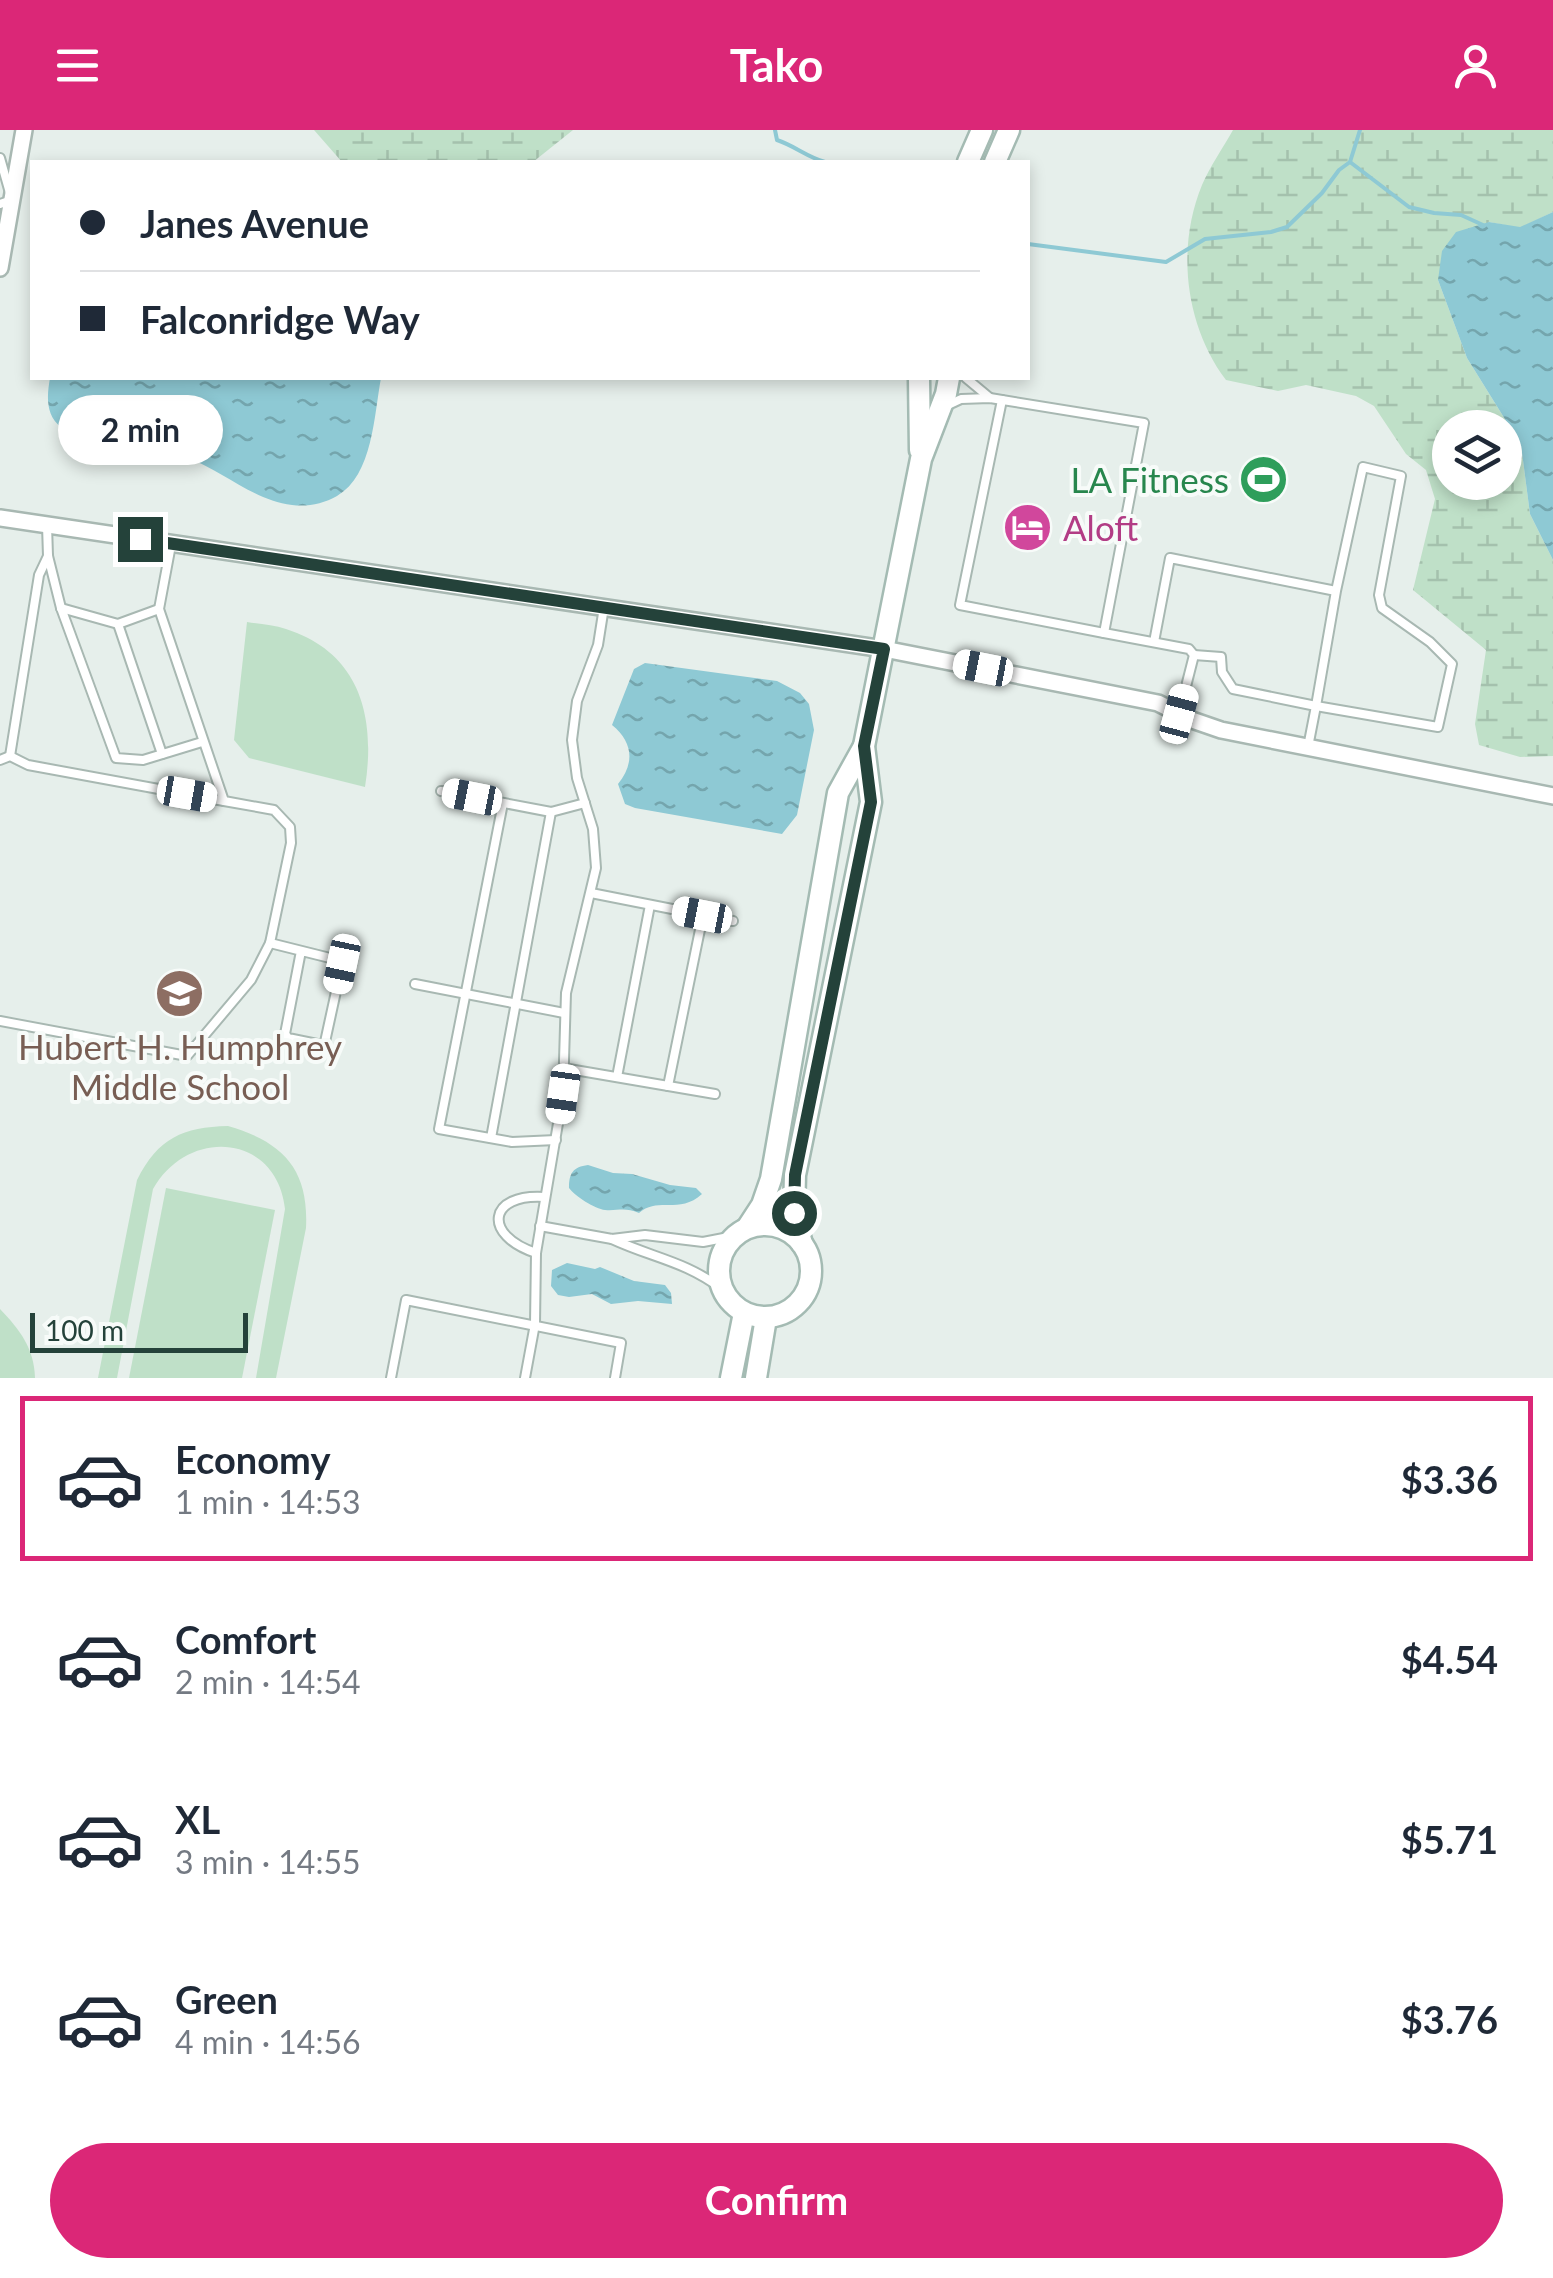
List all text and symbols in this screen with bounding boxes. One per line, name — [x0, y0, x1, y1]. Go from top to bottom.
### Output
icon: menu — [50, 38, 105, 93]
text: Tako — [730, 38, 823, 92]
icon: person — [1448, 38, 1503, 93]
text: Janes Avenue — [140, 200, 369, 246]
text: Falconridge Way — [140, 296, 420, 342]
callout: 2 min — [58, 394, 222, 464]
text: 2 min — [101, 410, 180, 449]
map controls — [1432, 410, 1522, 500]
button: layers — [1432, 410, 1522, 500]
sports icon: LA Fitness — [1238, 453, 1290, 505]
place label: LA Fitness — [1071, 458, 1229, 500]
hotel icon: Aloft — [1002, 501, 1054, 553]
place label: Aloft — [1063, 506, 1138, 548]
route end — [118, 517, 163, 562]
car — [951, 648, 1015, 688]
car — [1157, 681, 1201, 747]
car — [155, 774, 219, 814]
car — [440, 777, 504, 817]
car — [670, 895, 734, 935]
car — [321, 932, 363, 996]
school or university icon: Hubert H. Humphrey Middle School — [154, 968, 206, 1020]
place label: Hubert H. Humphrey Middle School — [18, 1025, 342, 1107]
car — [544, 1062, 582, 1126]
route start — [772, 1191, 817, 1236]
scale bar — [30, 1308, 248, 1352]
text: 100 m — [45, 1313, 124, 1347]
icon: car — [55, 1434, 145, 1524]
text: Economy — [175, 1436, 330, 1482]
text: $3.36 — [1401, 1456, 1498, 1502]
text: 1 min · 14:53 — [175, 1482, 361, 1521]
icon: car — [55, 1614, 145, 1704]
text: Comfort — [175, 1616, 316, 1662]
text: $4.54 — [1401, 1636, 1498, 1682]
text: 2 min · 14:54 — [175, 1662, 361, 1701]
icon: car — [55, 1794, 145, 1884]
text: XL — [175, 1796, 220, 1842]
text: $5.71 — [1401, 1816, 1498, 1862]
text: 3 min · 14:55 — [175, 1842, 361, 1881]
icon: car — [55, 1974, 145, 2064]
text: Green — [175, 1976, 278, 2022]
text: $3.76 — [1401, 1996, 1498, 2042]
text: 4 min · 14:56 — [175, 2022, 361, 2061]
button: Confirm — [50, 2143, 1503, 2258]

